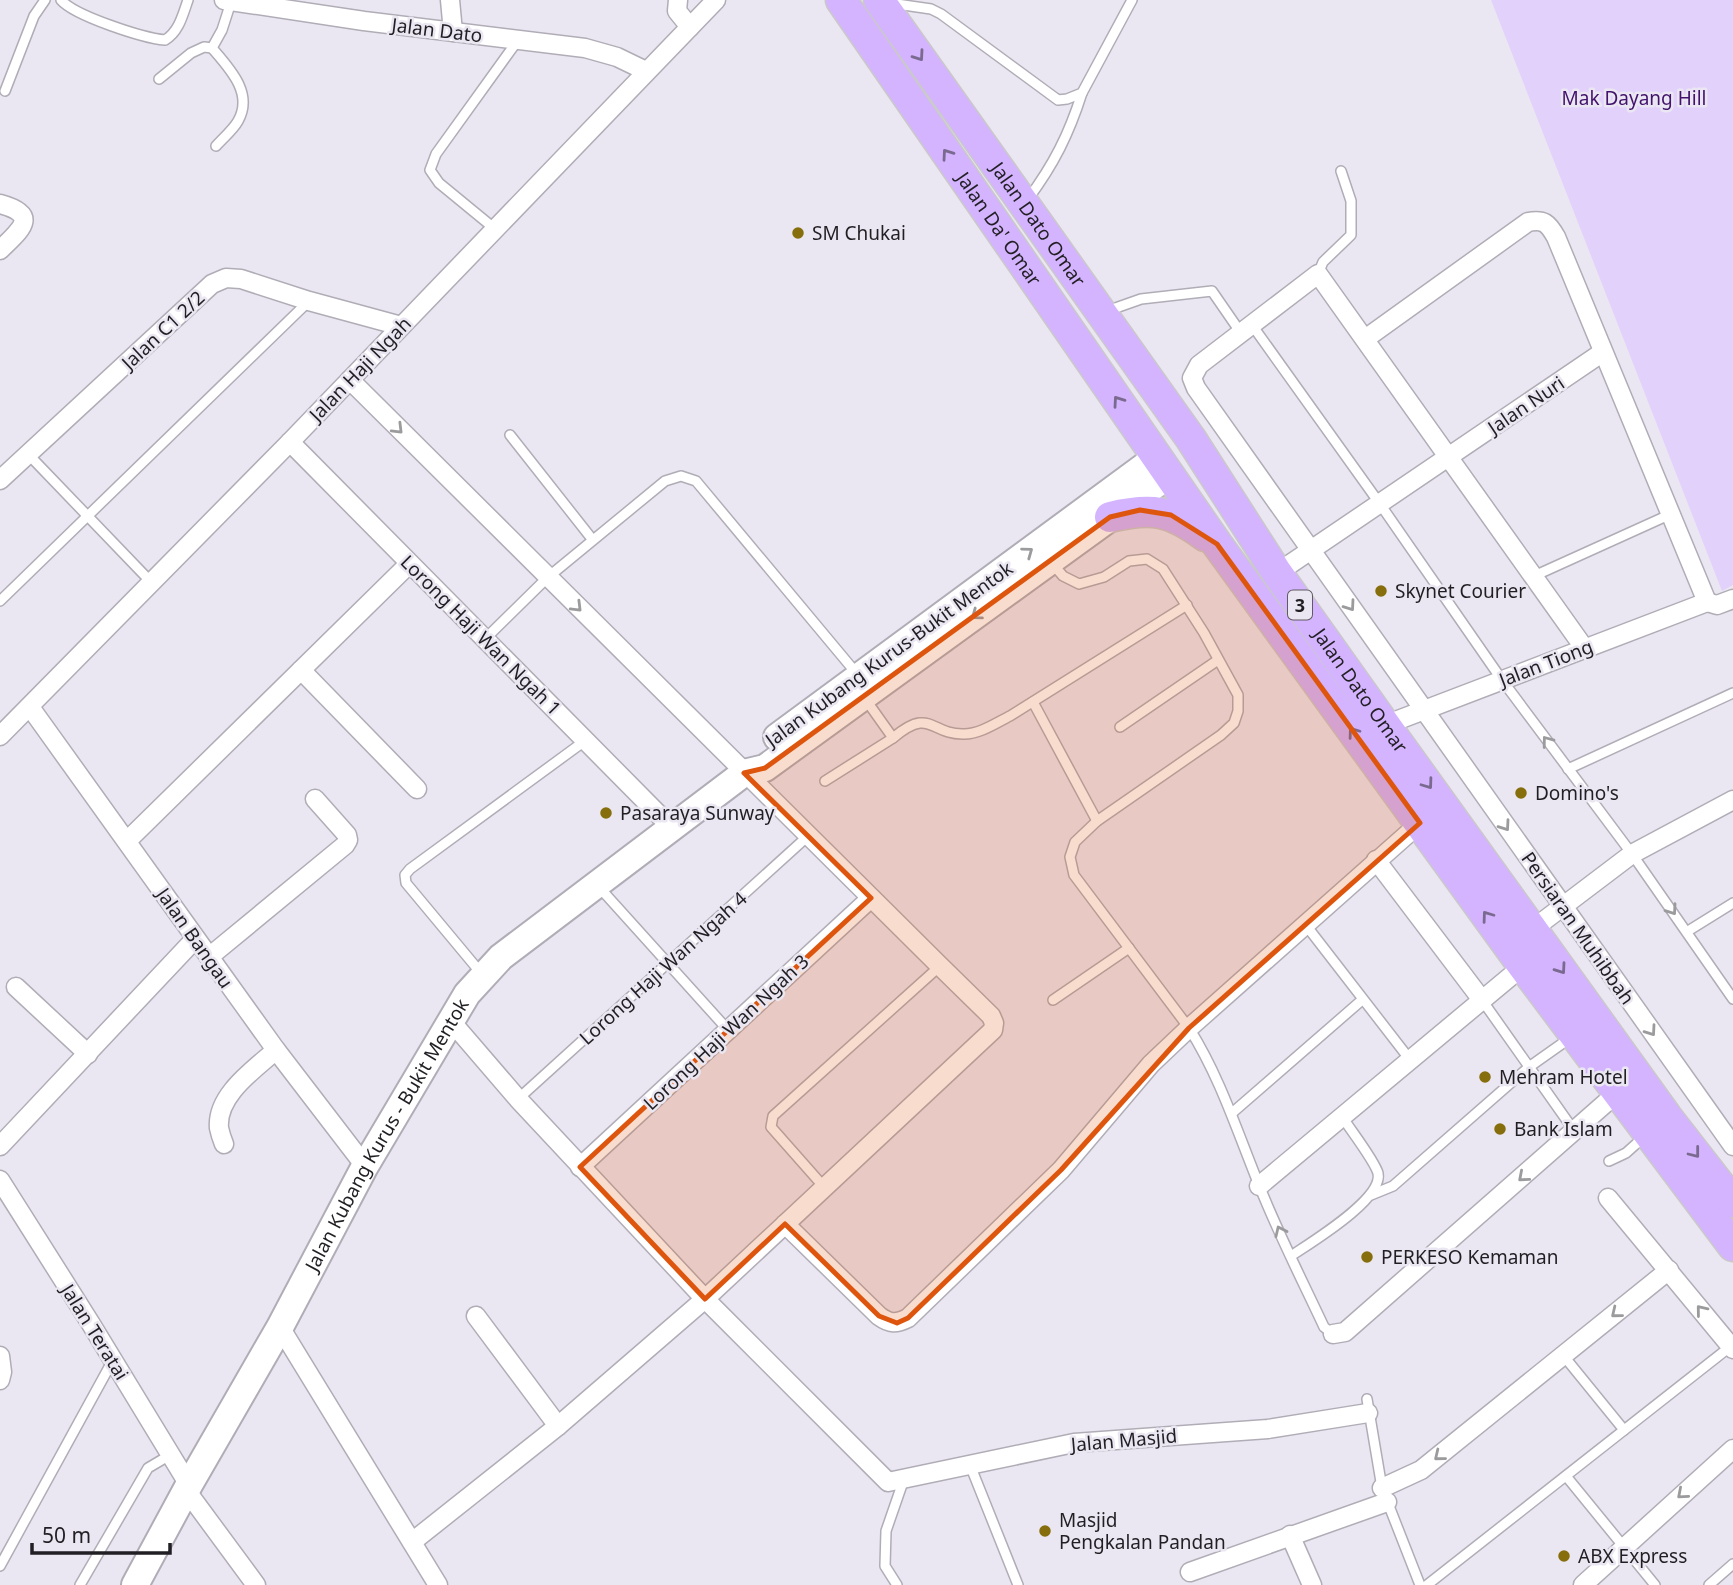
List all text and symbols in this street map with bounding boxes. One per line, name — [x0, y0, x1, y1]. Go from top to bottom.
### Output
street label: Jalan Dato — [388, 11, 484, 48]
one-way arrow — [911, 48, 923, 61]
park label: Mak Dayang Hill — [1561, 85, 1707, 111]
one-way arrow — [943, 149, 955, 162]
street label: Jalan Dato Omar — [984, 155, 1092, 292]
street label: Jalan Da' Omar — [949, 165, 1048, 291]
place label: SM Chukai — [812, 220, 906, 246]
marker: SM Chukai — [790, 225, 806, 241]
street label: Jalan C1 2/2 — [114, 285, 210, 377]
street label: Jalan Haji Ngah — [302, 311, 417, 428]
street label: Jalan Nuri — [1481, 370, 1569, 441]
one-way arrow — [1114, 396, 1126, 409]
one-way arrow — [390, 420, 403, 433]
one-way arrow — [1020, 548, 1033, 560]
street label: Lorong Haji Wan Ngah 1 — [395, 549, 567, 721]
street label: Jalan Kubang Kurus-Bukit Mentok — [758, 555, 1018, 754]
place label: Skynet Courier — [1395, 578, 1526, 604]
marker: Skynet Courier — [1373, 583, 1389, 599]
road number: 3 — [1288, 590, 1312, 620]
one-way arrow — [568, 598, 581, 611]
one-way arrow — [1342, 598, 1354, 611]
one-way arrow — [971, 607, 984, 619]
street label: Jalan Dato Omar — [1306, 621, 1414, 758]
street label: Jalan Tiong — [1494, 633, 1597, 694]
one-way arrow — [1349, 727, 1362, 740]
one-way arrow — [1543, 736, 1555, 749]
one-way arrow — [1420, 776, 1432, 789]
place label: Domino's — [1535, 780, 1619, 806]
marker: Domino's — [1513, 785, 1529, 801]
place label: Pasaraya Sunway — [620, 800, 775, 826]
marker: Pasaraya Sunway — [598, 805, 614, 821]
one-way arrow — [1497, 818, 1509, 831]
street label: Persiaran Muhibbah — [1515, 846, 1641, 1010]
street label: Jalan Bangau — [150, 881, 239, 993]
street label: Lorong Haji Wan Ngah 4 — [574, 886, 753, 1050]
one-way arrow — [1664, 902, 1676, 914]
one-way arrow — [1483, 911, 1495, 924]
street label: Lorong Haji Wan Ngah 3 — [638, 948, 814, 1116]
one-way arrow — [1553, 961, 1566, 974]
street label: Jalan Kubang Kurus - Bukit Mentok — [298, 993, 475, 1277]
one-way arrow — [1643, 1023, 1655, 1036]
place label: Mehram Hotel — [1499, 1064, 1628, 1090]
marker: Mehram Hotel — [1477, 1069, 1493, 1085]
place label: Bank Islam — [1514, 1116, 1613, 1142]
marker: Bank Islam — [1492, 1121, 1508, 1137]
one-way arrow — [1686, 1145, 1699, 1157]
one-way arrow — [1518, 1169, 1531, 1181]
one-way arrow — [1274, 1226, 1288, 1238]
place label: PERKESO Kemaman — [1381, 1244, 1558, 1270]
marker: PERKESO Kemaman — [1359, 1249, 1375, 1265]
street label: Jalan Teratai — [54, 1277, 135, 1385]
one-way arrow — [1611, 1305, 1624, 1317]
one-way arrow — [1697, 1305, 1709, 1318]
street label: Jalan Masjid — [1068, 1422, 1178, 1458]
one-way arrow — [1434, 1447, 1446, 1460]
one-way arrow — [1677, 1486, 1690, 1498]
place label: Masjid Pengkalan Pandan — [1059, 1507, 1226, 1555]
scale bar — [32, 1512, 170, 1556]
text: 50 m — [42, 1521, 91, 1549]
marker: Masjid Pengkalan Pandan — [1037, 1523, 1053, 1539]
place label: ABX Express — [1578, 1543, 1687, 1569]
marker: ABX Express — [1556, 1548, 1572, 1564]

